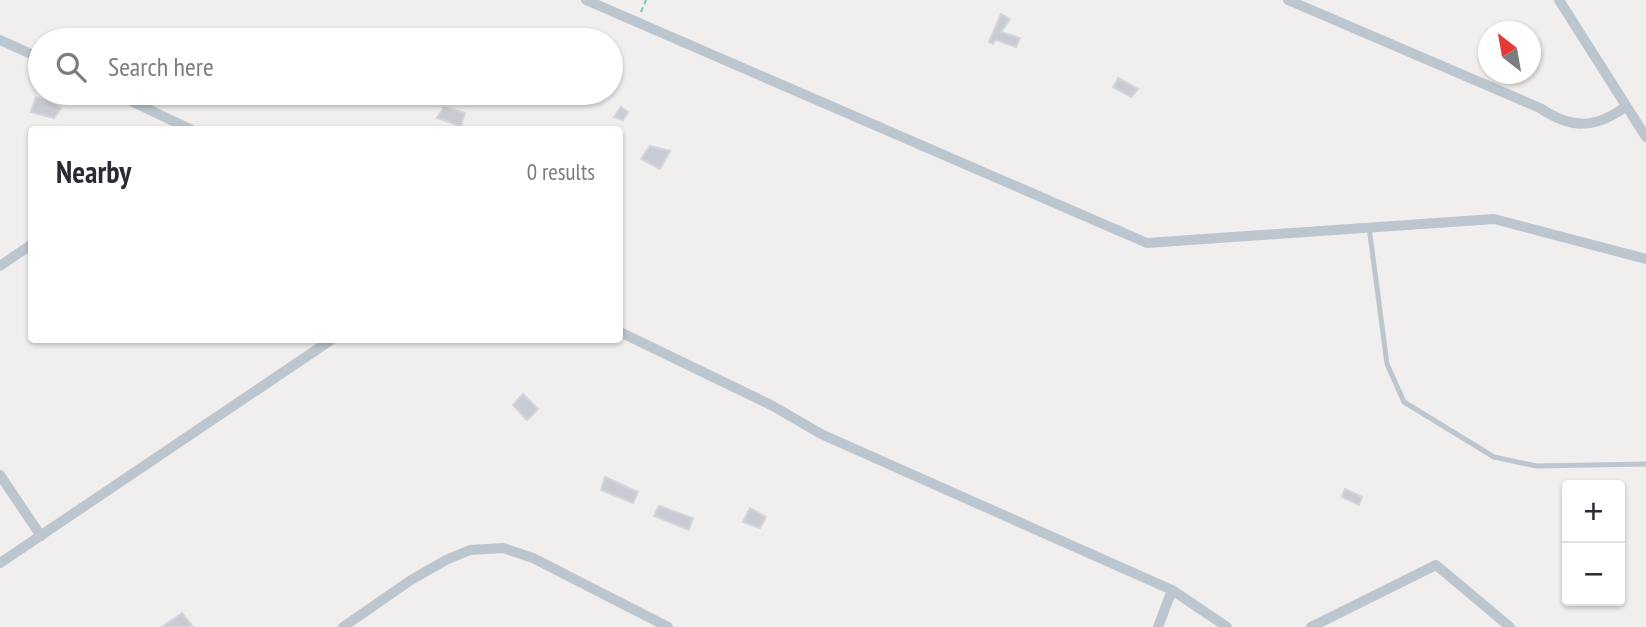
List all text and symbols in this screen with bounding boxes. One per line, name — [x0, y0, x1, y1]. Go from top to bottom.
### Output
north arrow — [1478, 21, 1541, 84]
search box — [28, 28, 623, 105]
icon: search — [52, 48, 90, 86]
text: Search here — [108, 50, 214, 83]
text: Nearby — [56, 152, 131, 191]
text: 0 results — [527, 157, 595, 186]
map controls — [1562, 480, 1625, 606]
button: + — [1562, 480, 1625, 543]
button: − — [1562, 543, 1625, 606]

